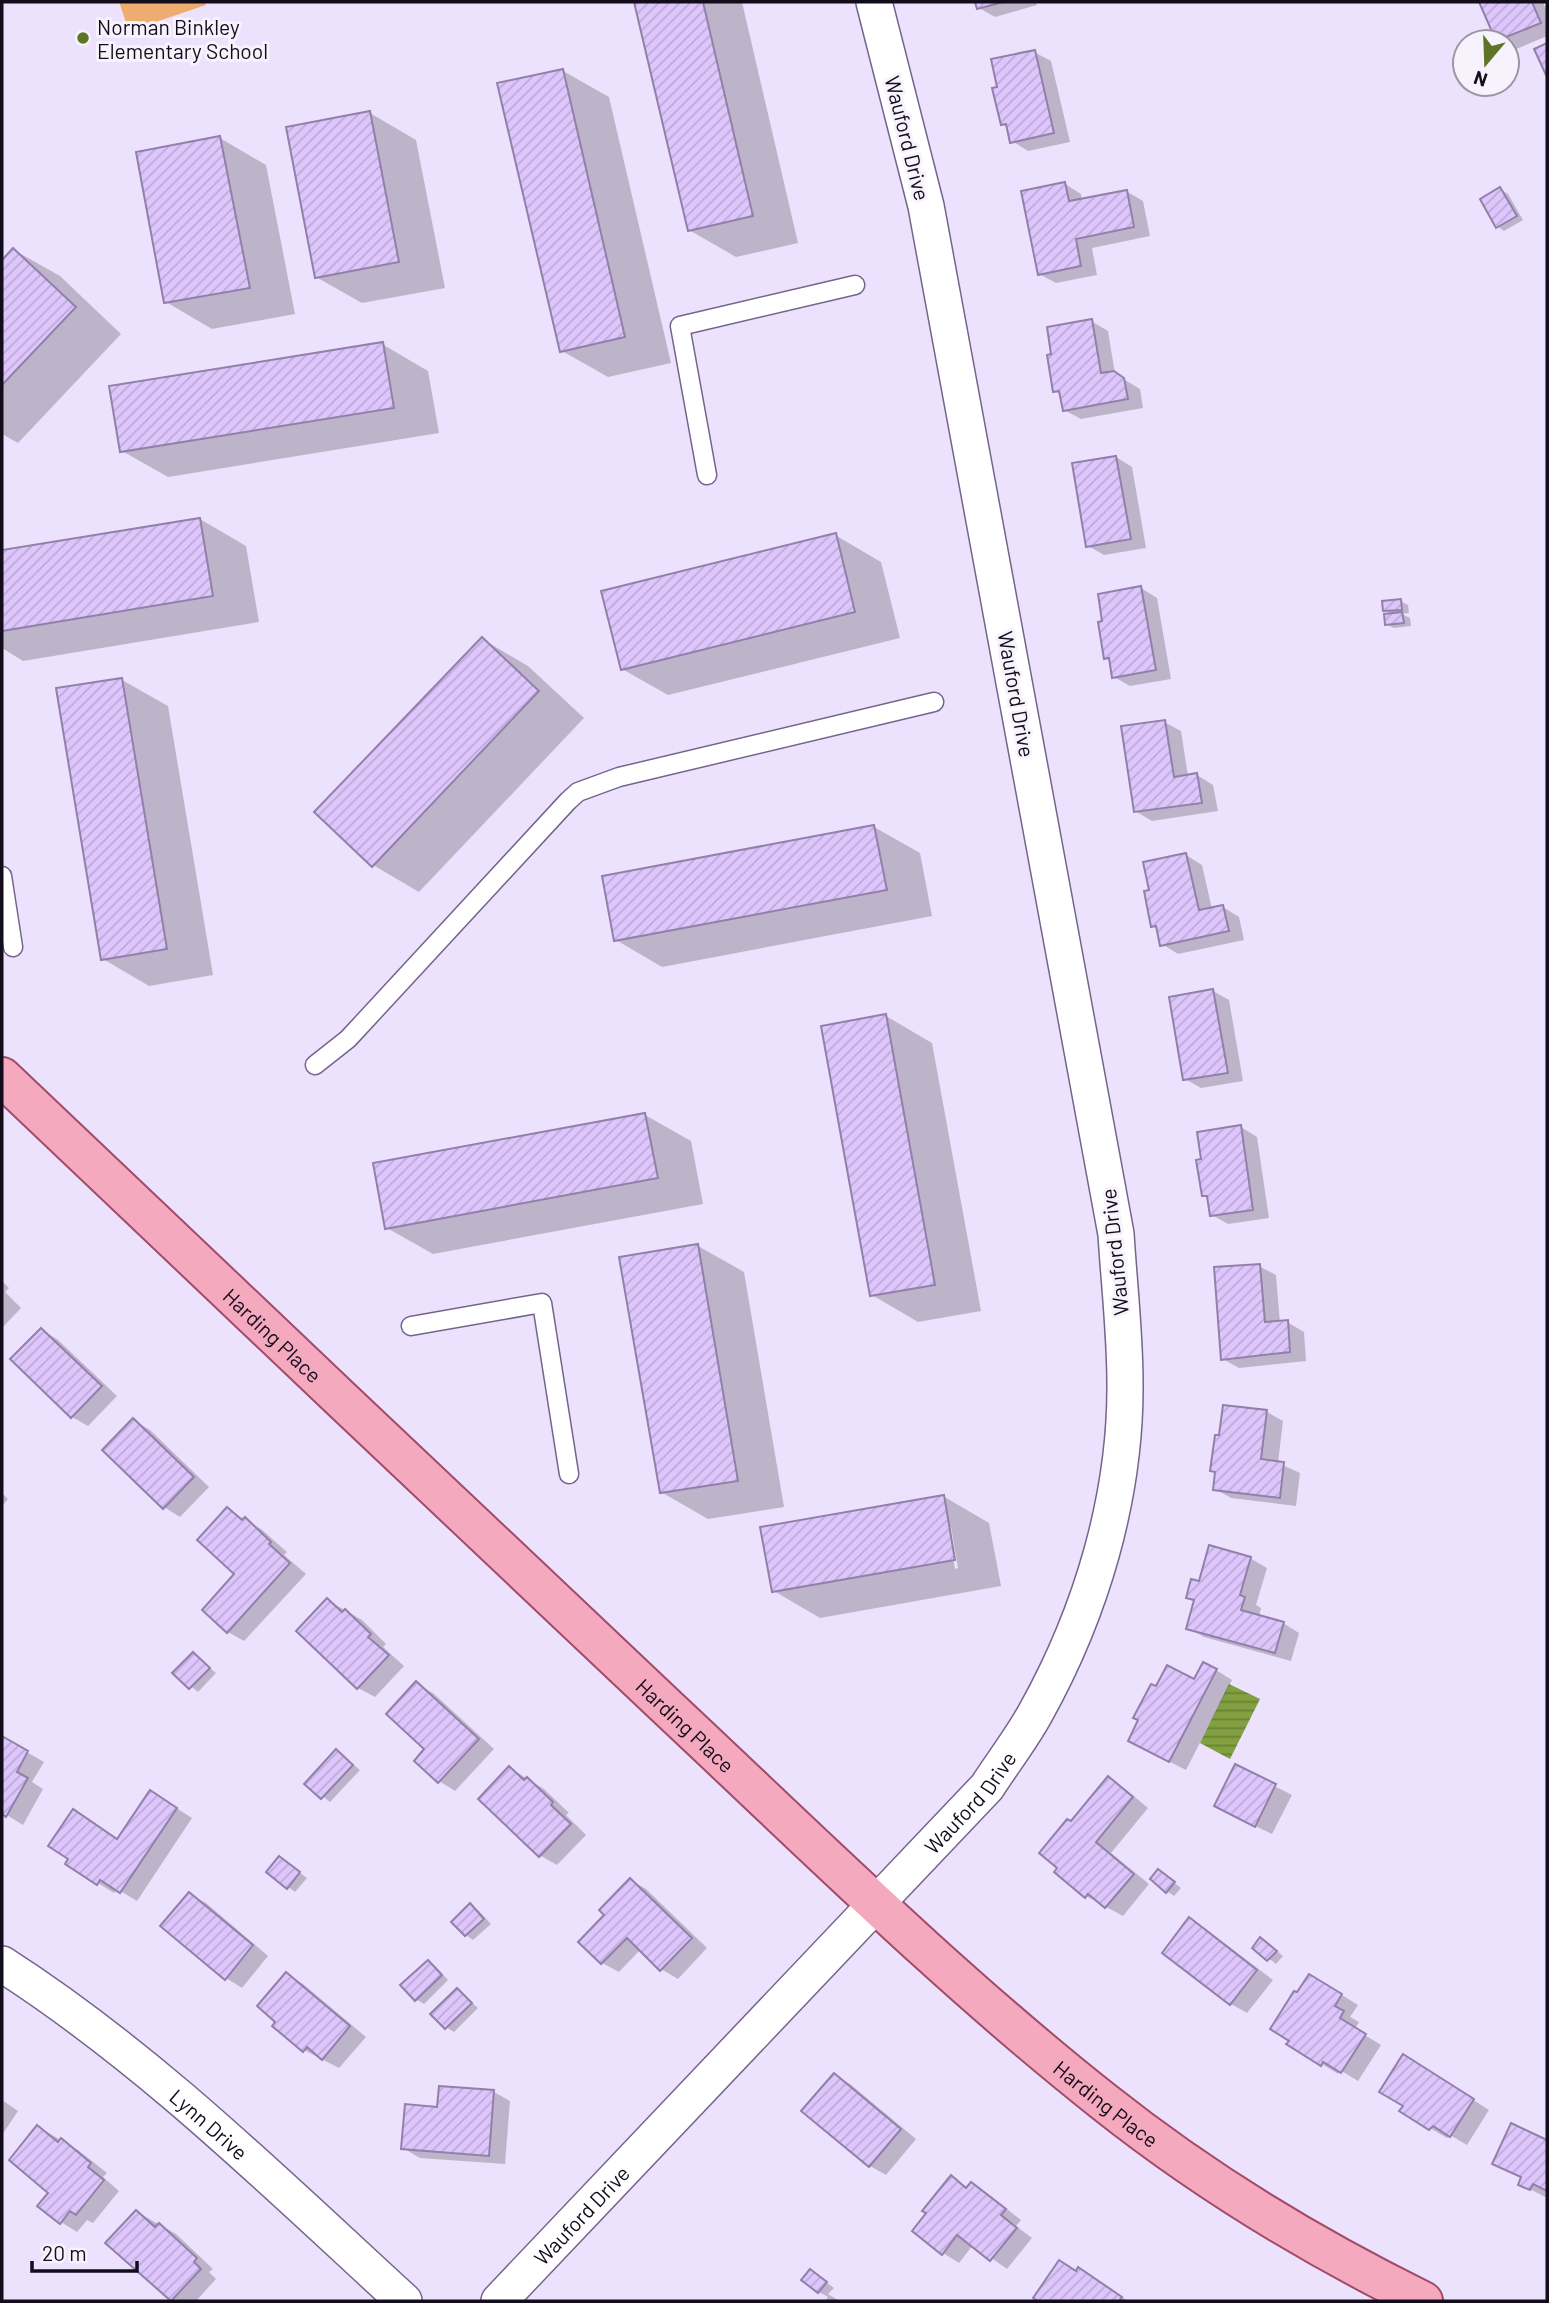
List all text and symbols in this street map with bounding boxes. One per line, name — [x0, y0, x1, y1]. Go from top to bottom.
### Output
place label: Norman Binkley Elementary School — [97, 14, 268, 63]
north arrow — [1451, 28, 1521, 98]
marker: Norman Binkley Elementary School — [75, 30, 91, 46]
text: N — [1471, 67, 1490, 92]
street label: Wauford Drive — [880, 73, 936, 203]
street label: Wauford Drive — [994, 629, 1040, 759]
street label: Wauford Drive — [1095, 1187, 1133, 1317]
street label: Harding Place — [219, 1282, 327, 1387]
street label: Harding Place — [632, 1673, 740, 1777]
street label: Wauford Drive — [918, 1746, 1020, 1858]
street label: Harding Place — [1049, 2054, 1164, 2152]
street label: Lynn Drive — [165, 2083, 254, 2164]
street label: Wauford Drive — [528, 2160, 634, 2270]
scale bar — [32, 2230, 136, 2274]
text: 20 m — [42, 2240, 87, 2265]

